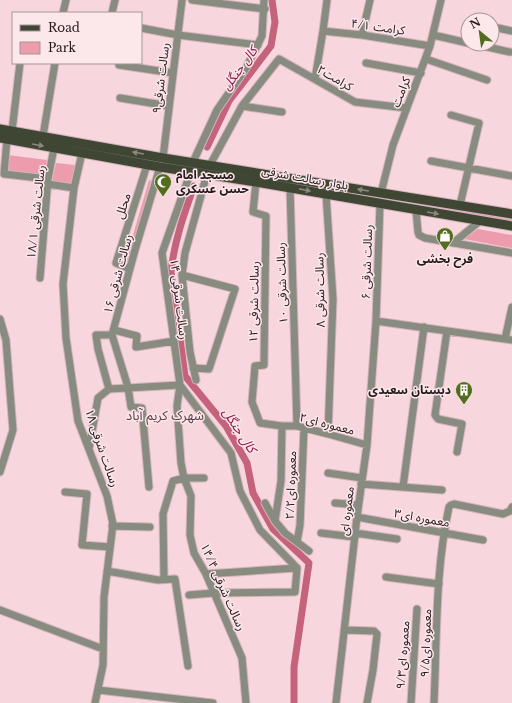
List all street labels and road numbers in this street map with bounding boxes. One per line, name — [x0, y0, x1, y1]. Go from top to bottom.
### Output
street label: کرامت ۴/۱ — [350, 15, 407, 38]
street label: رسالت شرقی۹ — [149, 42, 172, 114]
street label: کرامت۲ — [315, 61, 357, 94]
street label: کرامت — [388, 73, 414, 109]
street label: بلوار رسالت شرقی — [261, 162, 350, 193]
street label: رسالت شرقی ۱۸/۱ — [23, 164, 48, 260]
street label: محلل — [111, 191, 134, 221]
street label: رسالت شرقی ۶ — [358, 224, 375, 300]
street label: رسالت شرقی ۱۶ — [100, 232, 135, 315]
street label: رسالت شرقی ۱۰ — [273, 242, 290, 324]
street label: رسالت شرقی ۸ — [311, 252, 328, 328]
street label: رسالت شرقی ۱۴ — [167, 257, 192, 340]
street label: رسالت شرقی ۱۲ — [245, 261, 262, 343]
street label: رسالت شرقی ۱۸ — [82, 407, 123, 489]
street label: معموره ای۲ — [298, 409, 356, 438]
street label: معموره ای۲/۲ — [282, 450, 299, 520]
street label: معموره ای — [336, 486, 357, 536]
street label: معموره ای۳ — [393, 505, 451, 530]
street label: رسالت شرقی ۱۴/۴ — [197, 541, 249, 633]
street label: معموره ای۹/۵ — [417, 608, 434, 678]
street label: معموره ای۹/۳ — [393, 620, 412, 690]

